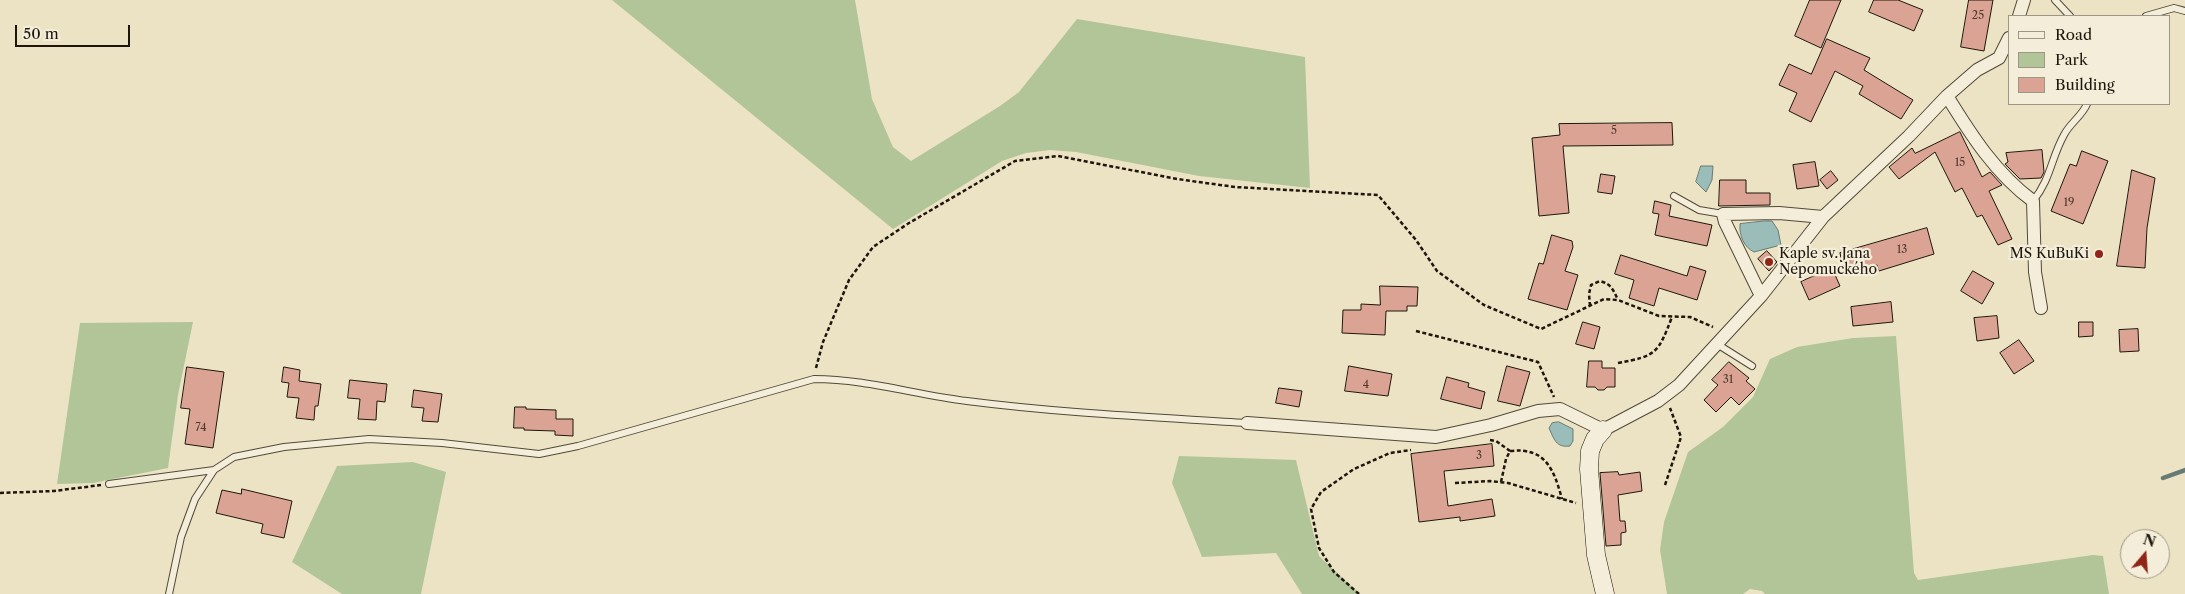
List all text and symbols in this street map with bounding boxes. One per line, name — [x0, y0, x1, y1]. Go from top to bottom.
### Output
house number: 25 — [1972, 9, 1984, 23]
scale bar — [18, 15, 132, 47]
legend — [2008, 15, 2170, 105]
text: 50 m — [23, 24, 59, 43]
text: Road — [2055, 25, 2092, 44]
text: Park — [2055, 50, 2088, 69]
text: Building — [2055, 75, 2115, 94]
house number: 5 — [1611, 124, 1617, 138]
house number: 15 — [1955, 156, 1965, 170]
house number: 19 — [2063, 196, 2075, 210]
house number: 13 — [1897, 243, 1907, 257]
place label: Kaple sv. Jana Nepomuckého — [1779, 246, 1877, 278]
place label: MS KuBuKi — [2010, 246, 2089, 262]
marker: MS KuBuKi — [2093, 248, 2105, 260]
marker: Kaple sv. Jana Nepomuckého — [1763, 256, 1775, 268]
house number: 31 — [1723, 373, 1733, 387]
house number: 4 — [1363, 378, 1369, 392]
house number: 74 — [195, 421, 207, 435]
house number: 3 — [1476, 449, 1482, 463]
north arrow — [2120, 529, 2170, 579]
text: N — [2141, 530, 2158, 551]

